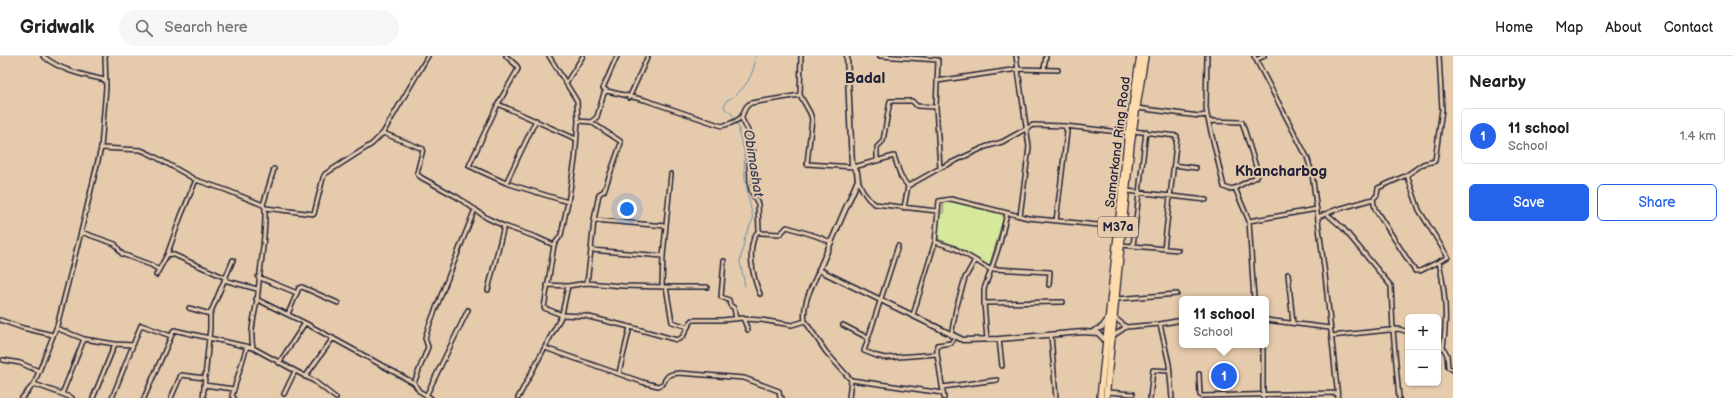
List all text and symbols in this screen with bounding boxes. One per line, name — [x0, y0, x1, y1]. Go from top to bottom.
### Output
search box — [119, 10, 399, 46]
text: Gridwalk — [20, 16, 95, 39]
icon: search — [133, 17, 155, 39]
text: Search here — [165, 18, 248, 37]
text: Home — [1495, 19, 1533, 36]
text: Map — [1555, 19, 1583, 36]
text: About — [1605, 19, 1642, 36]
text: Contact — [1664, 19, 1713, 36]
district label: Badal — [845, 69, 885, 88]
text: Nearby — [1469, 72, 1526, 92]
street label: Samarkand Ring Road — [1102, 76, 1134, 209]
text: 11 school — [1508, 119, 1569, 138]
water label: Obimashat — [740, 128, 767, 199]
text: 1 — [1480, 128, 1486, 144]
text: 1.4 km — [1680, 128, 1716, 144]
text: School — [1508, 138, 1548, 154]
district label: Khancharbog — [1235, 162, 1327, 181]
button: Save — [1469, 184, 1589, 221]
button: Share — [1597, 184, 1717, 221]
your location — [617, 199, 637, 219]
road number: M37a — [1098, 217, 1138, 237]
popup — [1179, 296, 1269, 348]
text: 11 school — [1193, 305, 1255, 324]
map controls — [1405, 314, 1441, 386]
button: + — [1405, 314, 1441, 350]
text: School — [1193, 324, 1233, 340]
button: − — [1405, 350, 1441, 386]
pin: 1 — [1211, 361, 1237, 391]

